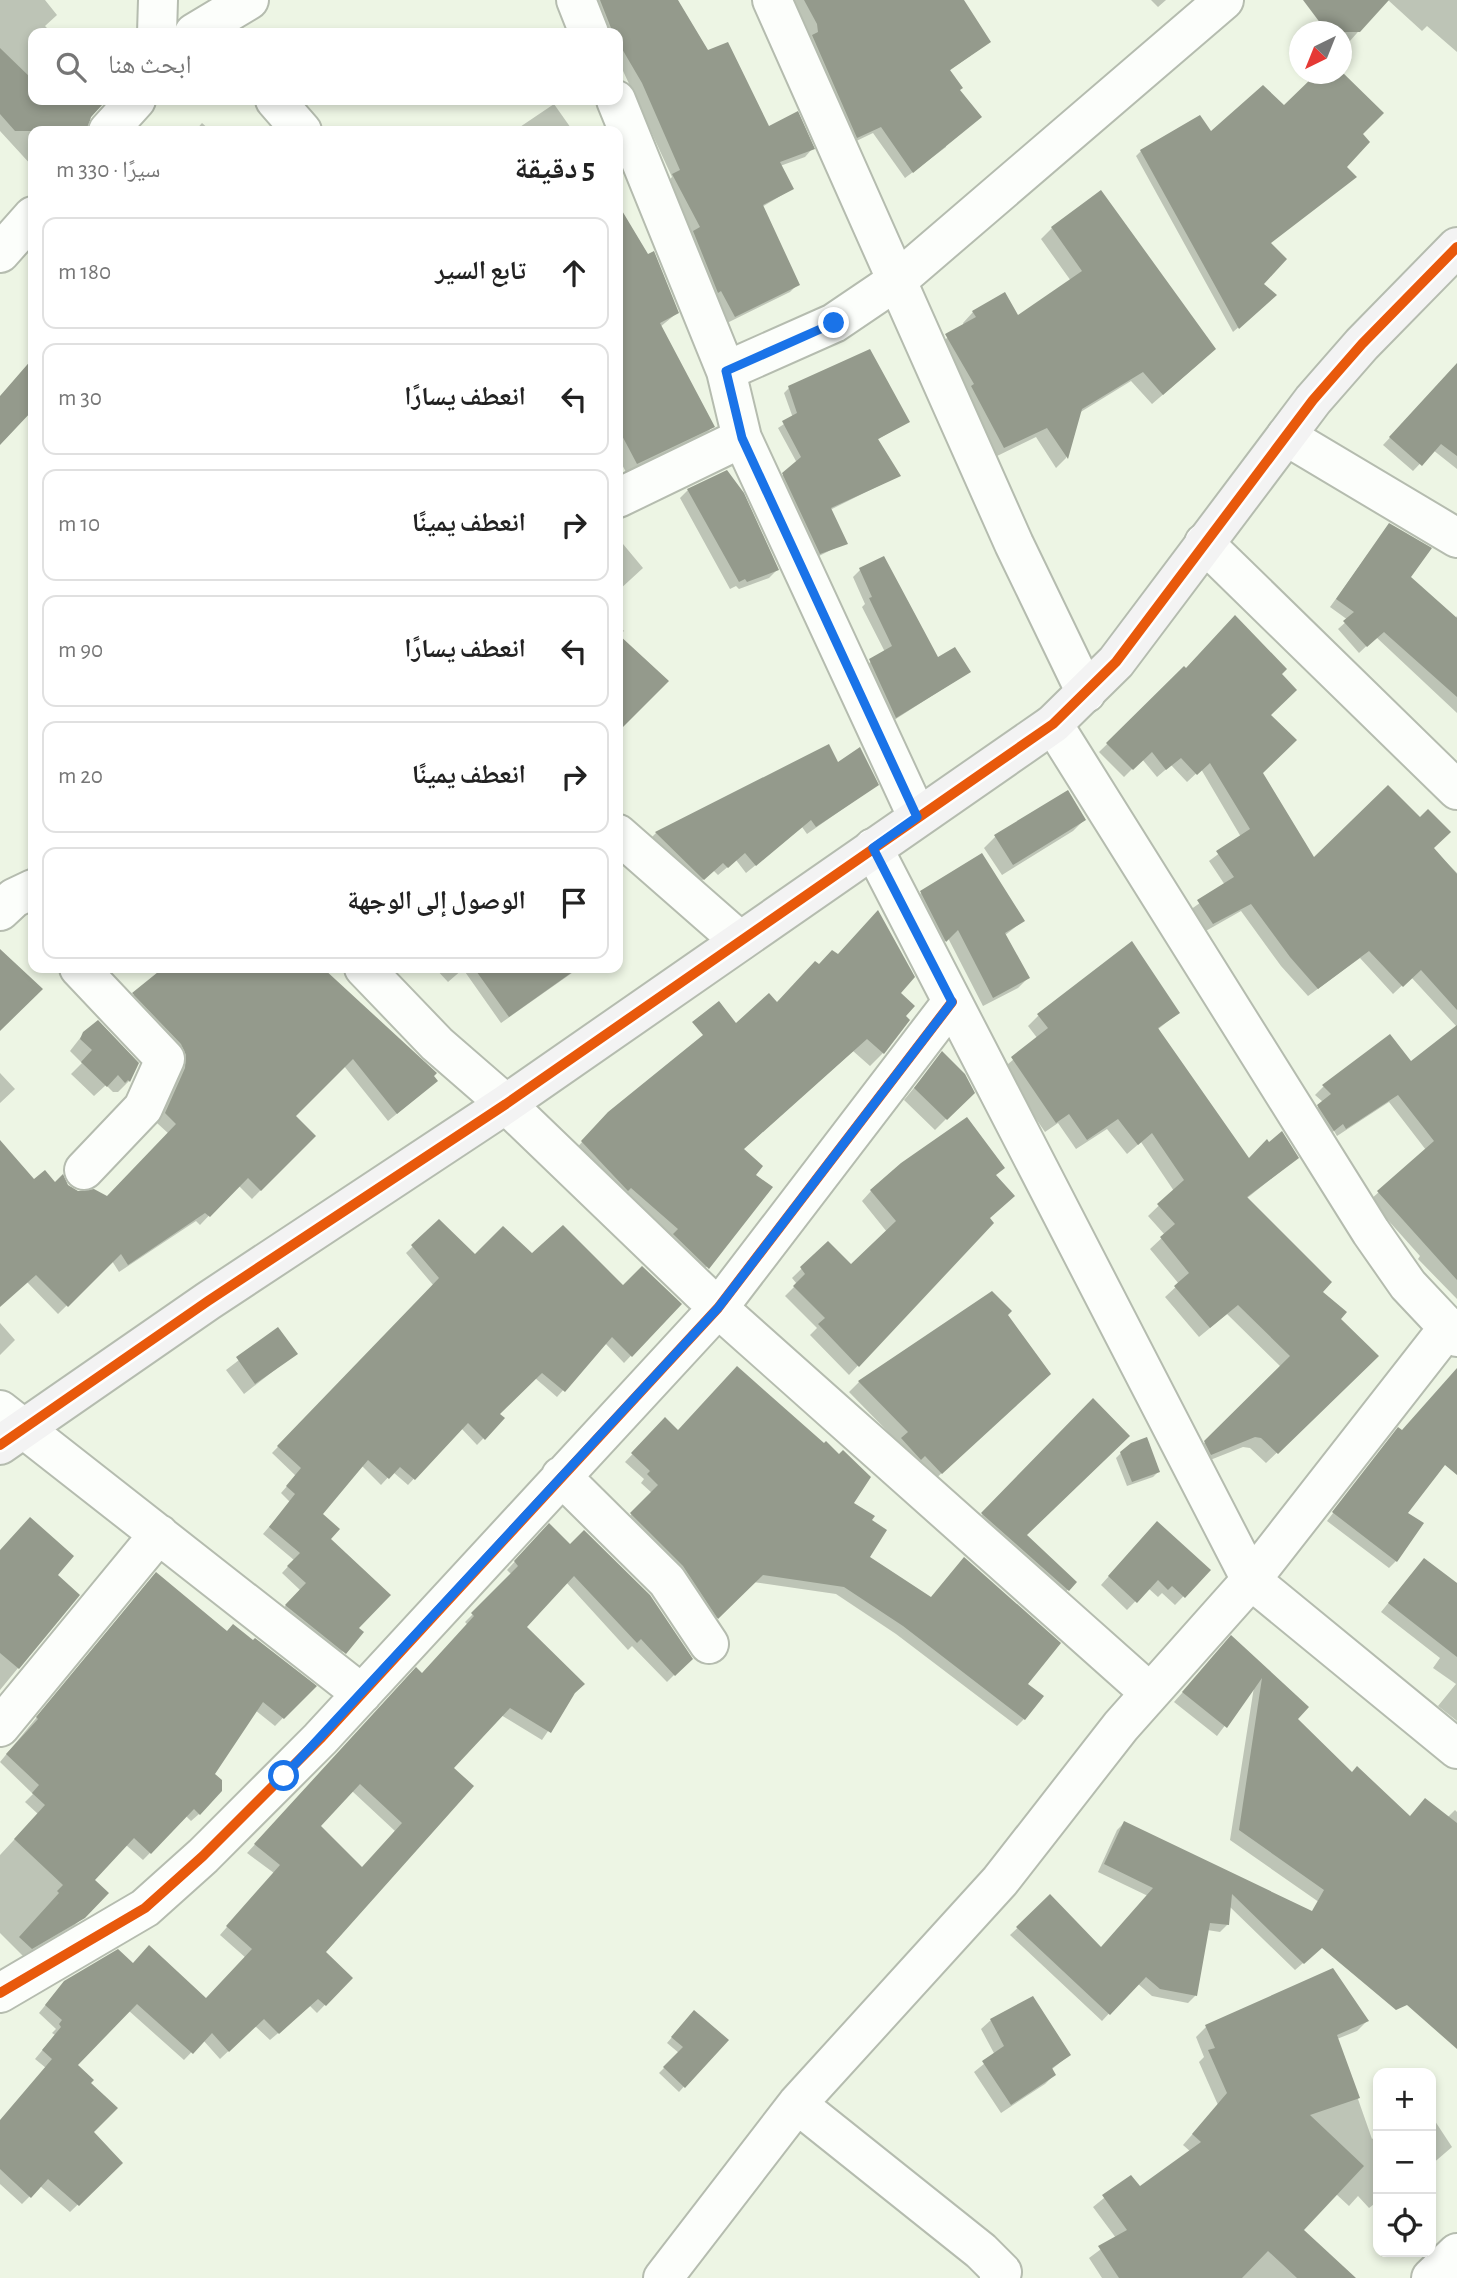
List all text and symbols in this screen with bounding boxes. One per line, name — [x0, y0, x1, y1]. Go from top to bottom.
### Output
north arrow — [1289, 21, 1352, 84]
search box — [28, 28, 623, 105]
icon: search — [52, 48, 90, 86]
text: ابحث هنا — [108, 52, 192, 78]
text: 5 دقيقة — [515, 154, 595, 184]
text: سيرًا · 330 m — [56, 159, 160, 182]
icon: ahead — [555, 254, 593, 292]
text: تابع السير — [435, 258, 526, 284]
text: 180 m — [58, 261, 111, 284]
route end — [818, 307, 849, 338]
icon: left — [555, 380, 593, 418]
text: انعطف يسارًا — [404, 384, 526, 410]
text: 30 m — [58, 387, 102, 410]
icon: right — [555, 506, 593, 544]
text: انعطف يمينًا — [412, 510, 526, 536]
text: 10 m — [58, 513, 100, 536]
icon: left — [555, 632, 593, 670]
text: انعطف يسارًا — [404, 636, 526, 662]
text: 90 m — [58, 639, 103, 662]
icon: right — [555, 758, 593, 796]
text: انعطف يمينًا — [412, 762, 526, 788]
text: 20 m — [58, 765, 103, 788]
icon: arrive — [555, 884, 593, 922]
text: الوصول إلى الوجهة — [347, 888, 526, 914]
route start — [268, 1760, 299, 1791]
map controls — [1373, 2068, 1436, 2257]
button: + — [1373, 2068, 1436, 2131]
button: − — [1373, 2131, 1436, 2194]
button: locate — [1373, 2194, 1436, 2257]

